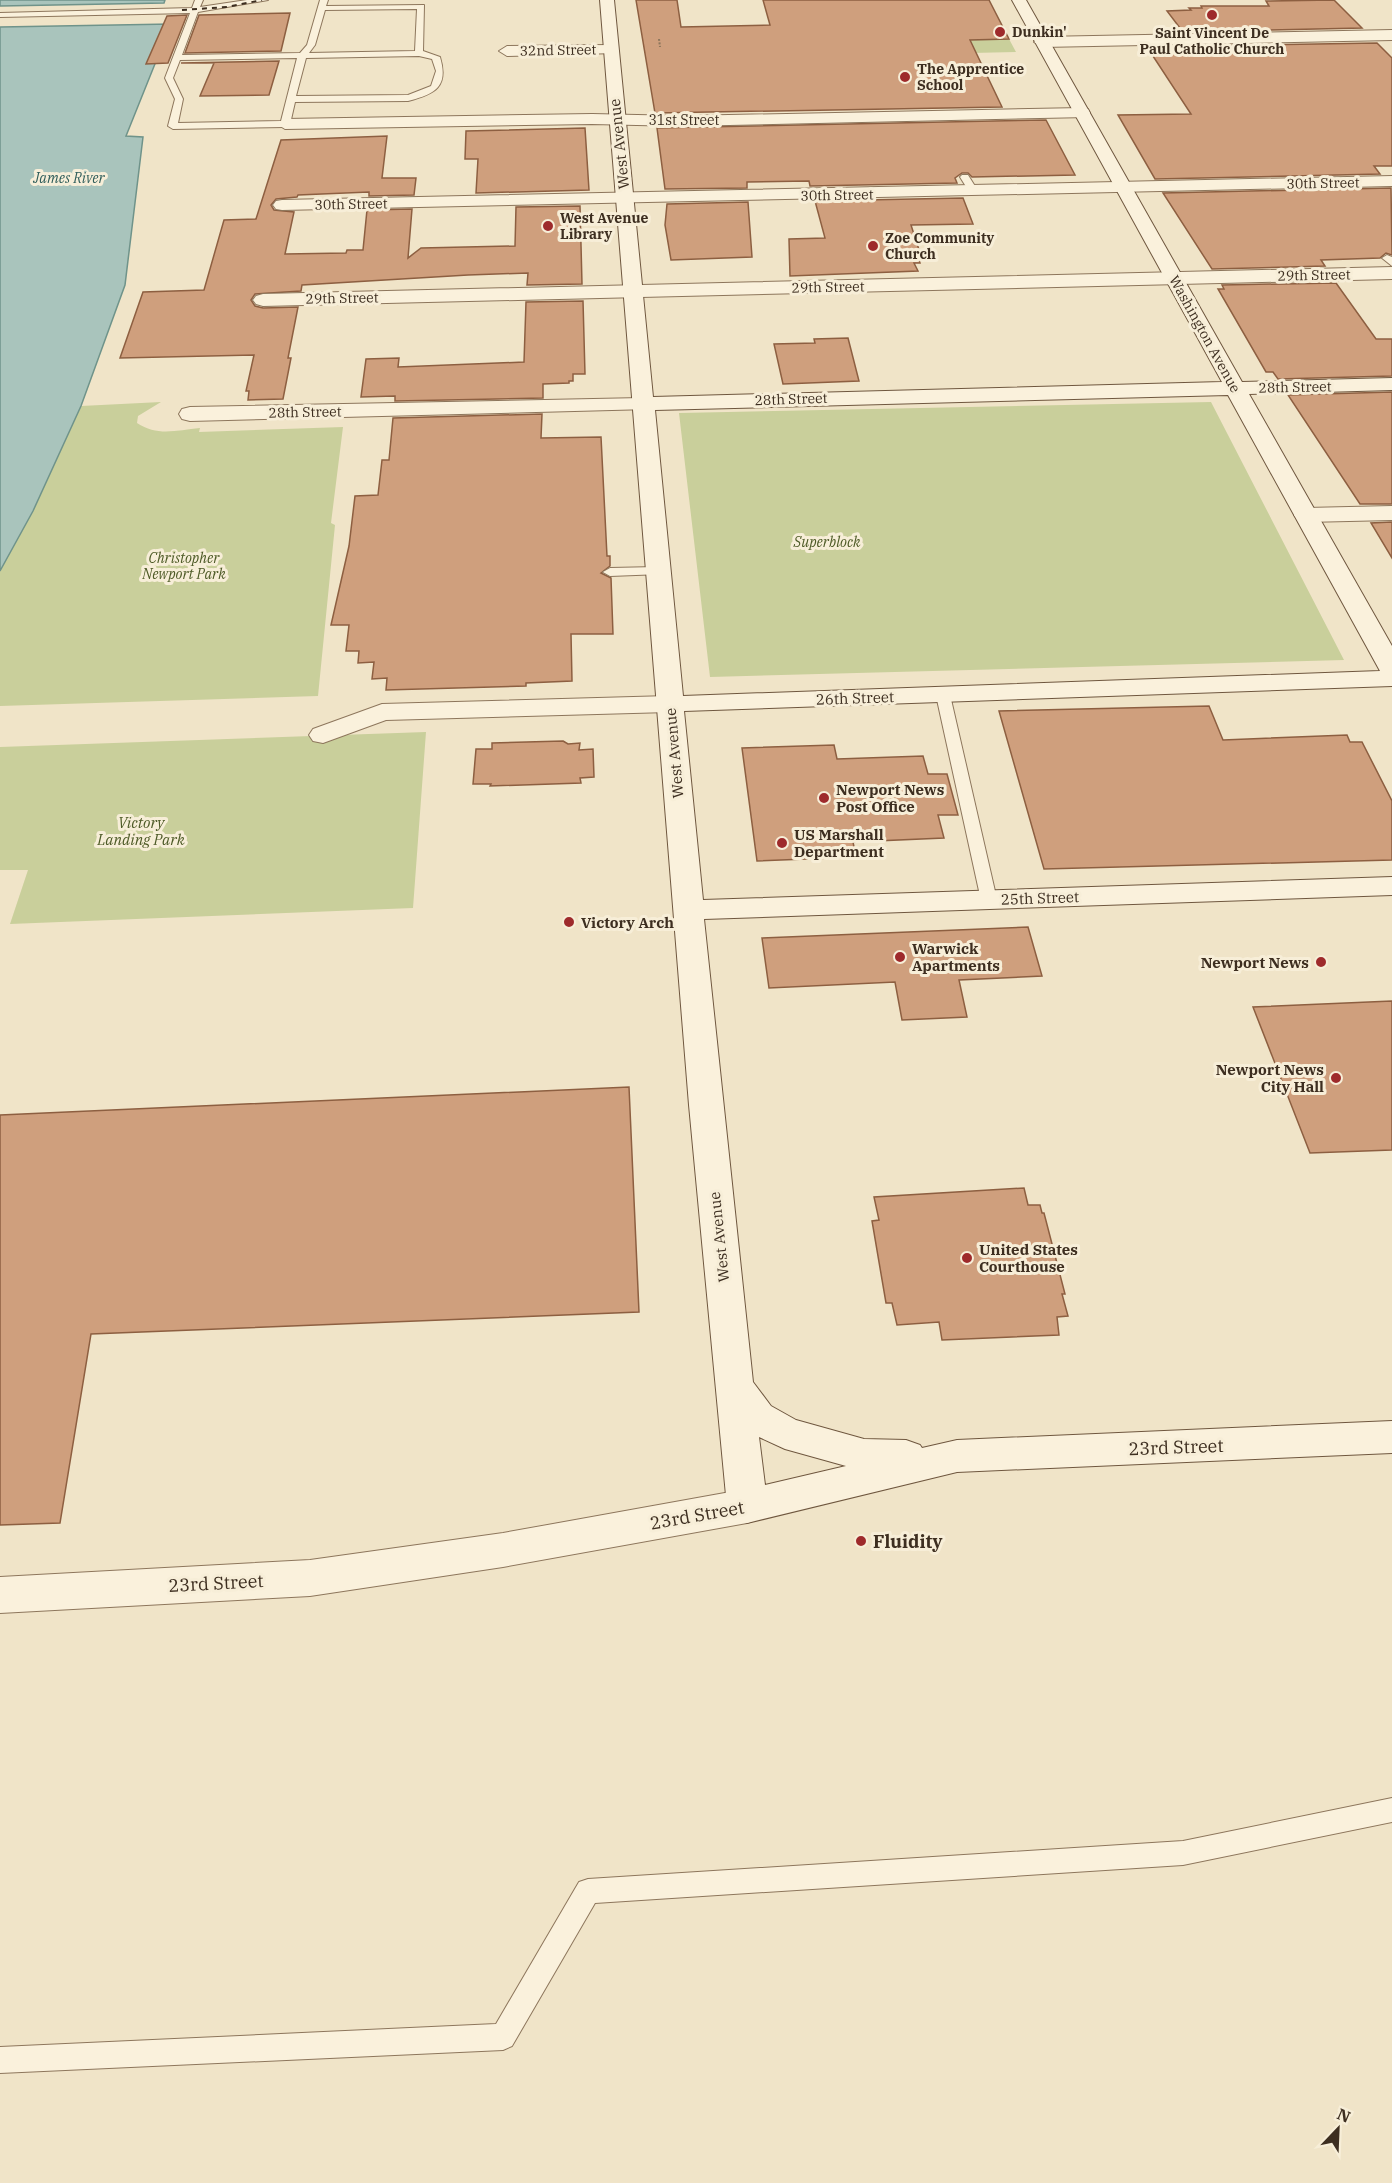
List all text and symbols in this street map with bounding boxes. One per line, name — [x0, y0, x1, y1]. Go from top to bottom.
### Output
marker: Saint Vincent De Paul Catholic Church — [1205, 8, 1219, 22]
place label: Dunkin' — [1012, 23, 1067, 41]
place label: Saint Vincent De Paul Catholic Church — [1140, 24, 1284, 58]
marker: Dunkin' — [993, 25, 1007, 39]
street label: 32nd Street — [519, 40, 597, 60]
place label: The Apprentice School — [917, 60, 1024, 94]
marker: The Apprentice School — [898, 70, 912, 84]
street label: West Avenue — [605, 98, 633, 190]
street label: 31st Street — [648, 111, 720, 129]
water label: James River — [32, 169, 106, 187]
street label: 30th Street — [1286, 173, 1360, 193]
street label: 30th Street — [800, 185, 874, 205]
street label: 30th Street — [314, 194, 388, 214]
place label: West Avenue Library — [560, 209, 648, 243]
marker: West Avenue Library — [541, 219, 555, 233]
place label: Zoe Community Church — [885, 229, 994, 263]
marker: Zoe Community Church — [866, 239, 880, 253]
street label: 29th Street — [1277, 265, 1351, 285]
street label: Washington Avenue — [1165, 272, 1245, 396]
street label: 29th Street — [791, 277, 865, 297]
street label: 29th Street — [305, 288, 379, 308]
street label: 28th Street — [1258, 377, 1332, 397]
street label: 28th Street — [754, 389, 828, 409]
street label: 28th Street — [268, 402, 342, 422]
park label: Superblock — [793, 533, 861, 551]
park label: Christopher Newport Park — [141, 549, 226, 583]
street label: 26th Street — [816, 687, 894, 709]
street label: West Avenue — [661, 707, 687, 799]
place label: Newport News Post Office — [836, 780, 944, 816]
marker: Newport News Post Office — [817, 791, 831, 805]
park label: Victory Landing Park — [96, 813, 185, 849]
place label: US Marshall Department — [794, 825, 884, 861]
marker: US Marshall Department — [775, 836, 789, 850]
street label: 25th Street — [1001, 887, 1079, 909]
place label: Victory Arch — [581, 913, 674, 932]
marker: Victory Arch — [562, 915, 576, 929]
place label: Warwick Apartments — [912, 939, 1000, 975]
marker: Warwick Apartments — [893, 950, 907, 964]
place label: Newport News — [1201, 953, 1309, 972]
marker: Newport News — [1314, 955, 1328, 969]
place label: Newport News City Hall — [1216, 1060, 1324, 1096]
marker: Newport News City Hall — [1329, 1071, 1343, 1085]
street label: West Avenue — [705, 1191, 733, 1283]
place label: United States Courthouse — [979, 1240, 1078, 1276]
marker: United States Courthouse — [960, 1251, 974, 1265]
street label: 23rd Street — [1128, 1434, 1224, 1460]
street label: 23rd Street — [648, 1495, 746, 1535]
place label: Fluidity — [873, 1530, 943, 1553]
marker: Fluidity — [854, 1534, 868, 1548]
street label: 23rd Street — [168, 1569, 264, 1597]
north arrow — [1308, 2099, 1368, 2159]
text: N — [1334, 2104, 1354, 2127]

